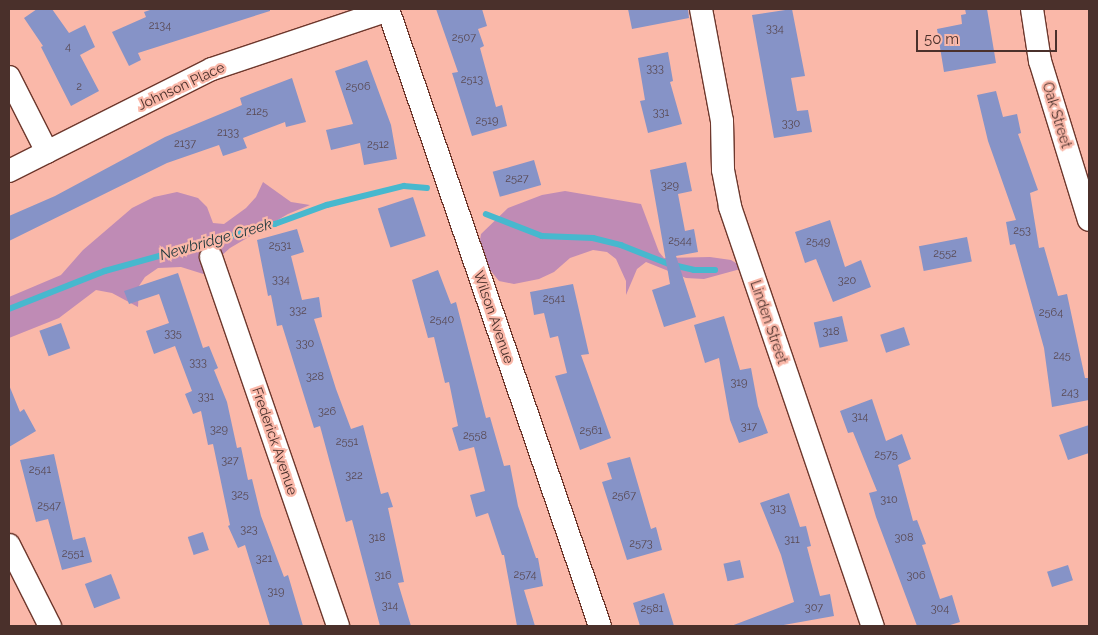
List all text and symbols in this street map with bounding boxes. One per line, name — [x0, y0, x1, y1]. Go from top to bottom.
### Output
house number: 2134 — [149, 19, 171, 33]
scale bar — [918, 20, 1059, 52]
house number: 334 — [766, 22, 784, 36]
text: 50 m — [924, 30, 959, 48]
house number: 2507 — [452, 31, 476, 45]
house number: 4 — [65, 40, 71, 54]
street label: Johnson Place — [135, 59, 227, 113]
house number: 333 — [646, 62, 664, 76]
house number: 2513 — [461, 73, 483, 87]
house number: 2 — [76, 80, 82, 94]
house number: 2506 — [345, 80, 371, 94]
street label: Oak Street — [1039, 80, 1075, 150]
house number: 2125 — [246, 105, 268, 119]
house number: 331 — [653, 106, 669, 120]
house number: 2519 — [476, 114, 498, 128]
house number: 330 — [782, 117, 800, 131]
house number: 2133 — [217, 126, 239, 140]
house number: 2137 — [174, 137, 196, 151]
house number: 2512 — [367, 138, 389, 152]
house number: 2527 — [505, 172, 529, 186]
house number: 329 — [661, 179, 679, 193]
water label: Newbridge Creek — [158, 215, 274, 265]
house number: 253 — [1013, 224, 1031, 238]
house number: 2544 — [668, 234, 692, 248]
house number: 2549 — [806, 235, 830, 249]
house number: 2531 — [269, 239, 291, 253]
house number: 2552 — [933, 247, 957, 261]
street label: Wilson Avenue — [470, 268, 518, 366]
house number: 334 — [272, 273, 290, 287]
house number: 320 — [838, 274, 856, 288]
street label: Linden Street — [747, 278, 791, 366]
house number: 2541 — [543, 292, 565, 306]
house number: 332 — [289, 304, 307, 318]
house number: 2564 — [1039, 306, 1063, 320]
house number: 2540 — [430, 313, 454, 327]
house number: 318 — [822, 325, 840, 339]
house number: 335 — [164, 327, 182, 341]
house number: 330 — [296, 337, 314, 351]
house number: 245 — [1053, 349, 1071, 363]
house number: 333 — [189, 356, 207, 370]
house number: 328 — [306, 370, 324, 384]
house number: 319 — [730, 376, 748, 390]
street label: Frederick Avenue — [249, 385, 301, 497]
house number: 243 — [1061, 386, 1079, 400]
house number: 331 — [198, 390, 214, 404]
house number: 326 — [318, 405, 336, 419]
house number: 314 — [852, 410, 868, 424]
house number: 317 — [741, 420, 757, 434]
house number: 329 — [210, 423, 228, 437]
house number: 2561 — [579, 424, 603, 438]
house number: 2558 — [463, 429, 487, 443]
house number: 2551 — [336, 435, 358, 449]
house number: 2575 — [874, 448, 898, 462]
house number: 327 — [221, 454, 239, 468]
house number: 2541 — [29, 463, 51, 477]
house number: 322 — [345, 469, 363, 483]
house number: 325 — [231, 488, 249, 502]
house number: 2567 — [612, 489, 636, 503]
house number: 310 — [880, 493, 898, 507]
house number: 2547 — [37, 499, 61, 513]
house number: 313 — [770, 502, 786, 516]
house number: 323 — [240, 523, 258, 537]
house number: 318 — [368, 531, 386, 545]
house number: 308 — [894, 531, 914, 545]
house number: 311 — [784, 533, 800, 547]
house number: 2573 — [629, 537, 653, 551]
house number: 2551 — [62, 547, 84, 561]
house number: 321 — [256, 552, 272, 566]
house number: 2574 — [513, 568, 537, 582]
house number: 316 — [374, 569, 392, 583]
house number: 306 — [906, 569, 926, 583]
house number: 319 — [267, 585, 285, 599]
house number: 314 — [382, 599, 398, 613]
house number: 307 — [805, 601, 823, 615]
house number: 2581 — [641, 602, 663, 616]
house number: 304 — [931, 602, 949, 616]

